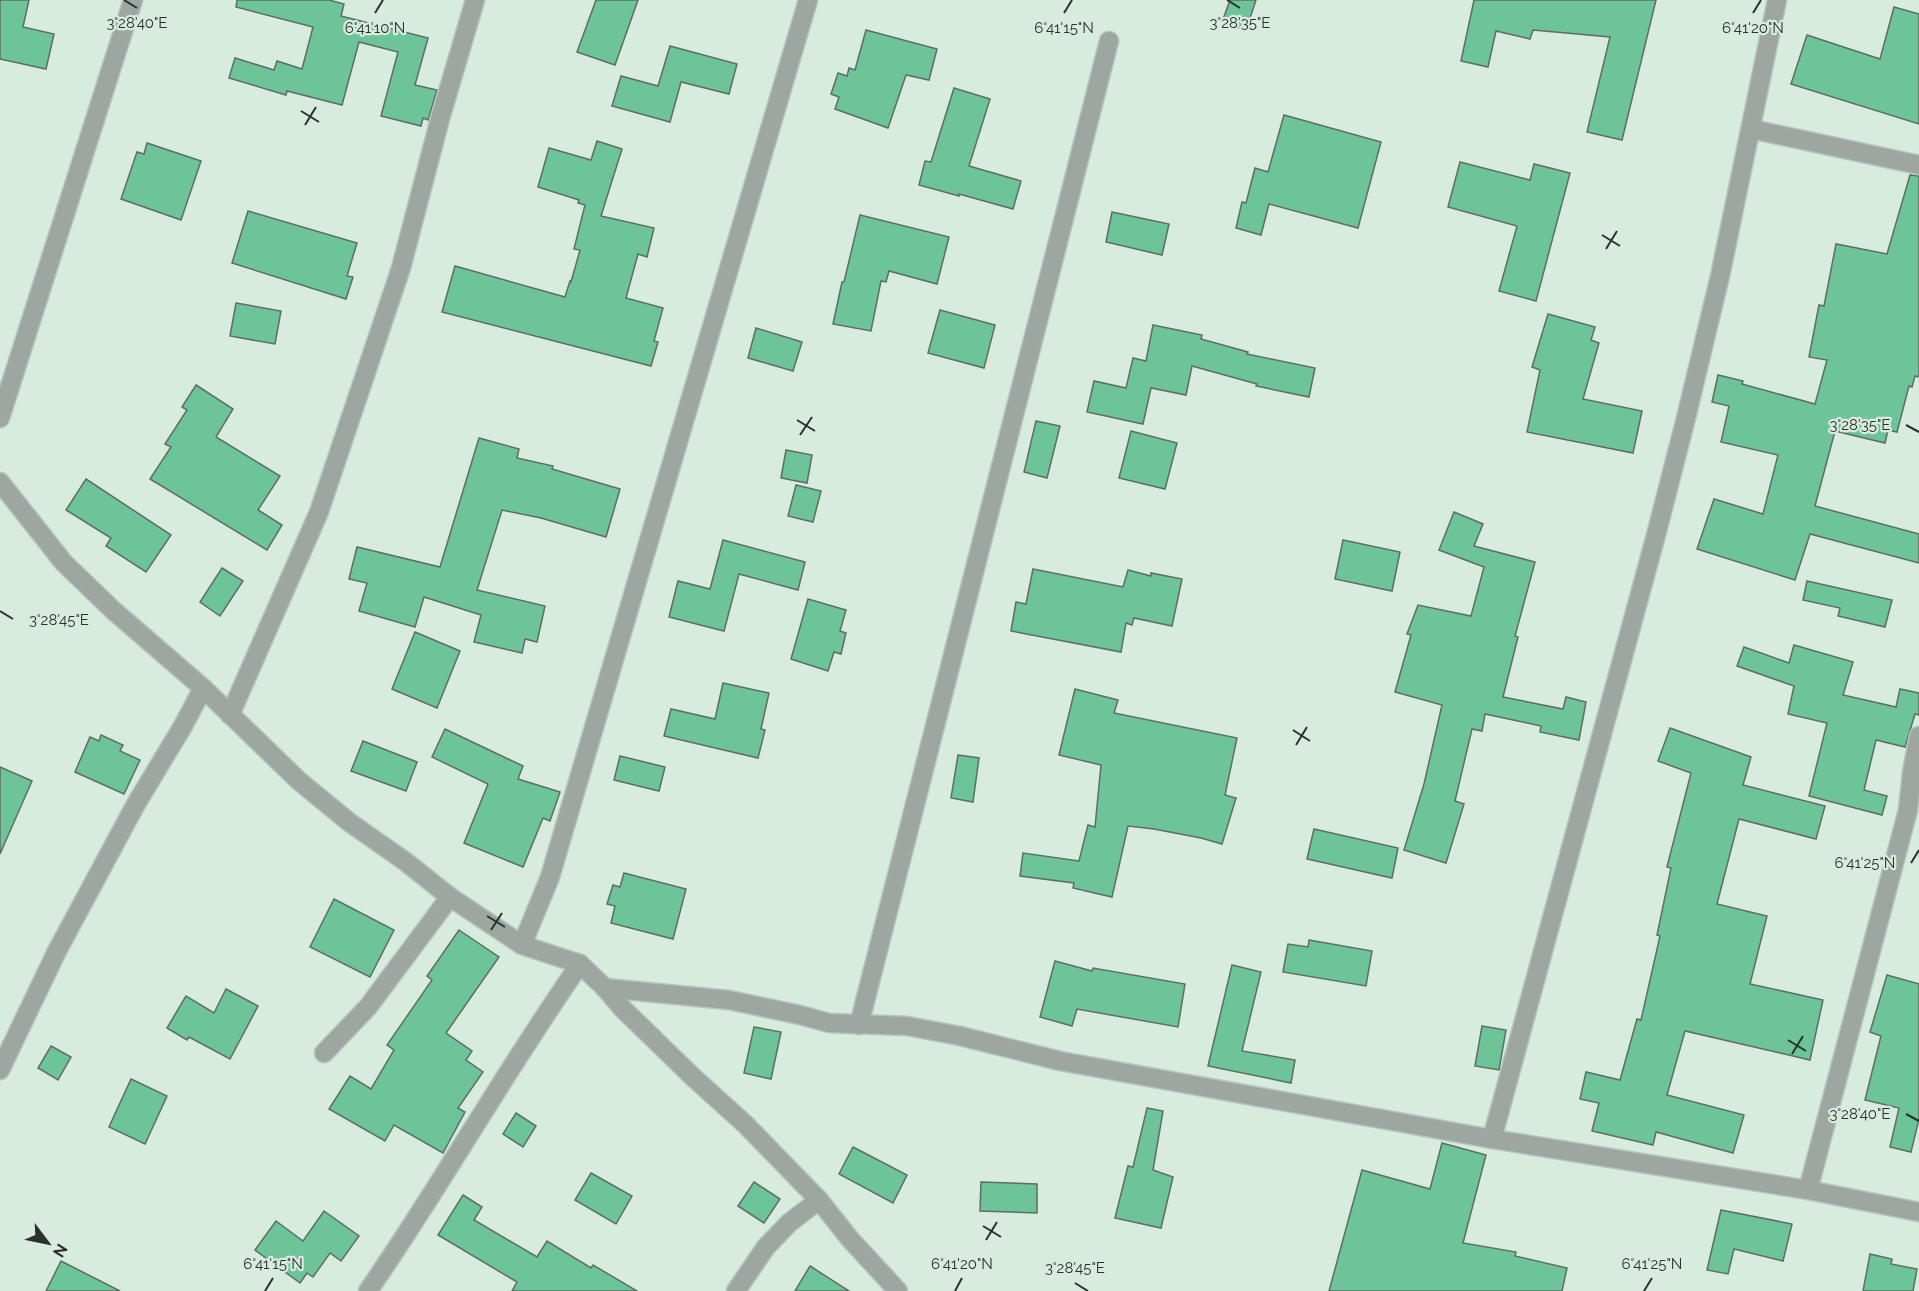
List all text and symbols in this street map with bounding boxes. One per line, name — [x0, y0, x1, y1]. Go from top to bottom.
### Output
text: 3°28'40"E — [107, 14, 167, 32]
text: 3°28'35"E — [1210, 14, 1270, 32]
text: 6°41'10"N — [345, 19, 405, 37]
text: 6°41'15"N — [1034, 19, 1094, 37]
text: 6°41'20"N — [1722, 19, 1784, 37]
text: 3°28'35"E — [1830, 416, 1890, 434]
text: 3°28'45"E — [29, 611, 89, 629]
text: 6°41'25"N — [1835, 854, 1895, 872]
text: 3°28'40"E — [1830, 1105, 1890, 1123]
north arrow — [18, 1213, 78, 1273]
text: N — [49, 1240, 72, 1261]
text: 6°41'15"N — [243, 1255, 303, 1273]
text: 6°41'20"N — [931, 1255, 993, 1273]
text: 6°41'25"N — [1622, 1255, 1682, 1273]
text: 3°28'45"E — [1045, 1259, 1105, 1277]

